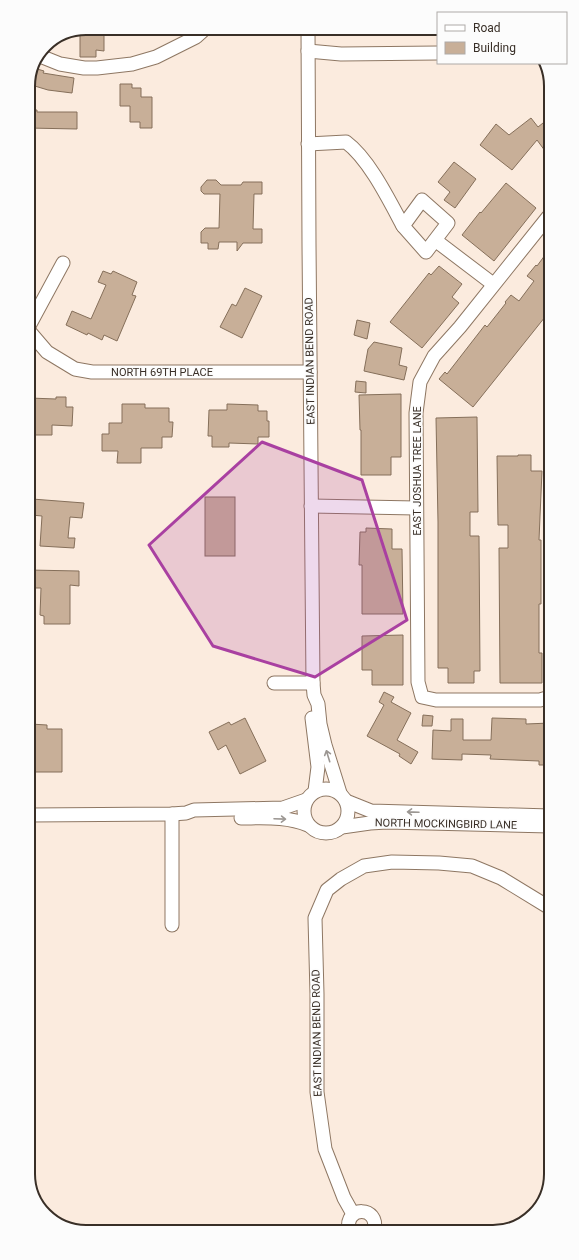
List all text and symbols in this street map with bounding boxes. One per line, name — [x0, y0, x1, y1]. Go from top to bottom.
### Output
legend — [437, 12, 567, 64]
text: Road — [473, 21, 501, 35]
text: Building — [473, 41, 516, 55]
street label: EAST INDIAN BEND ROAD — [302, 297, 318, 425]
street label: NORTH 69TH PLACE — [111, 366, 213, 379]
street label: EAST JOSHUA TREE LANE — [411, 406, 424, 536]
one-way arrow — [324, 750, 331, 763]
one-way arrow — [407, 809, 420, 816]
one-way arrow — [273, 815, 286, 822]
street label: NORTH MOCKINGBIRD LANE — [375, 816, 517, 832]
street label: EAST INDIAN BEND ROAD — [309, 969, 325, 1097]

